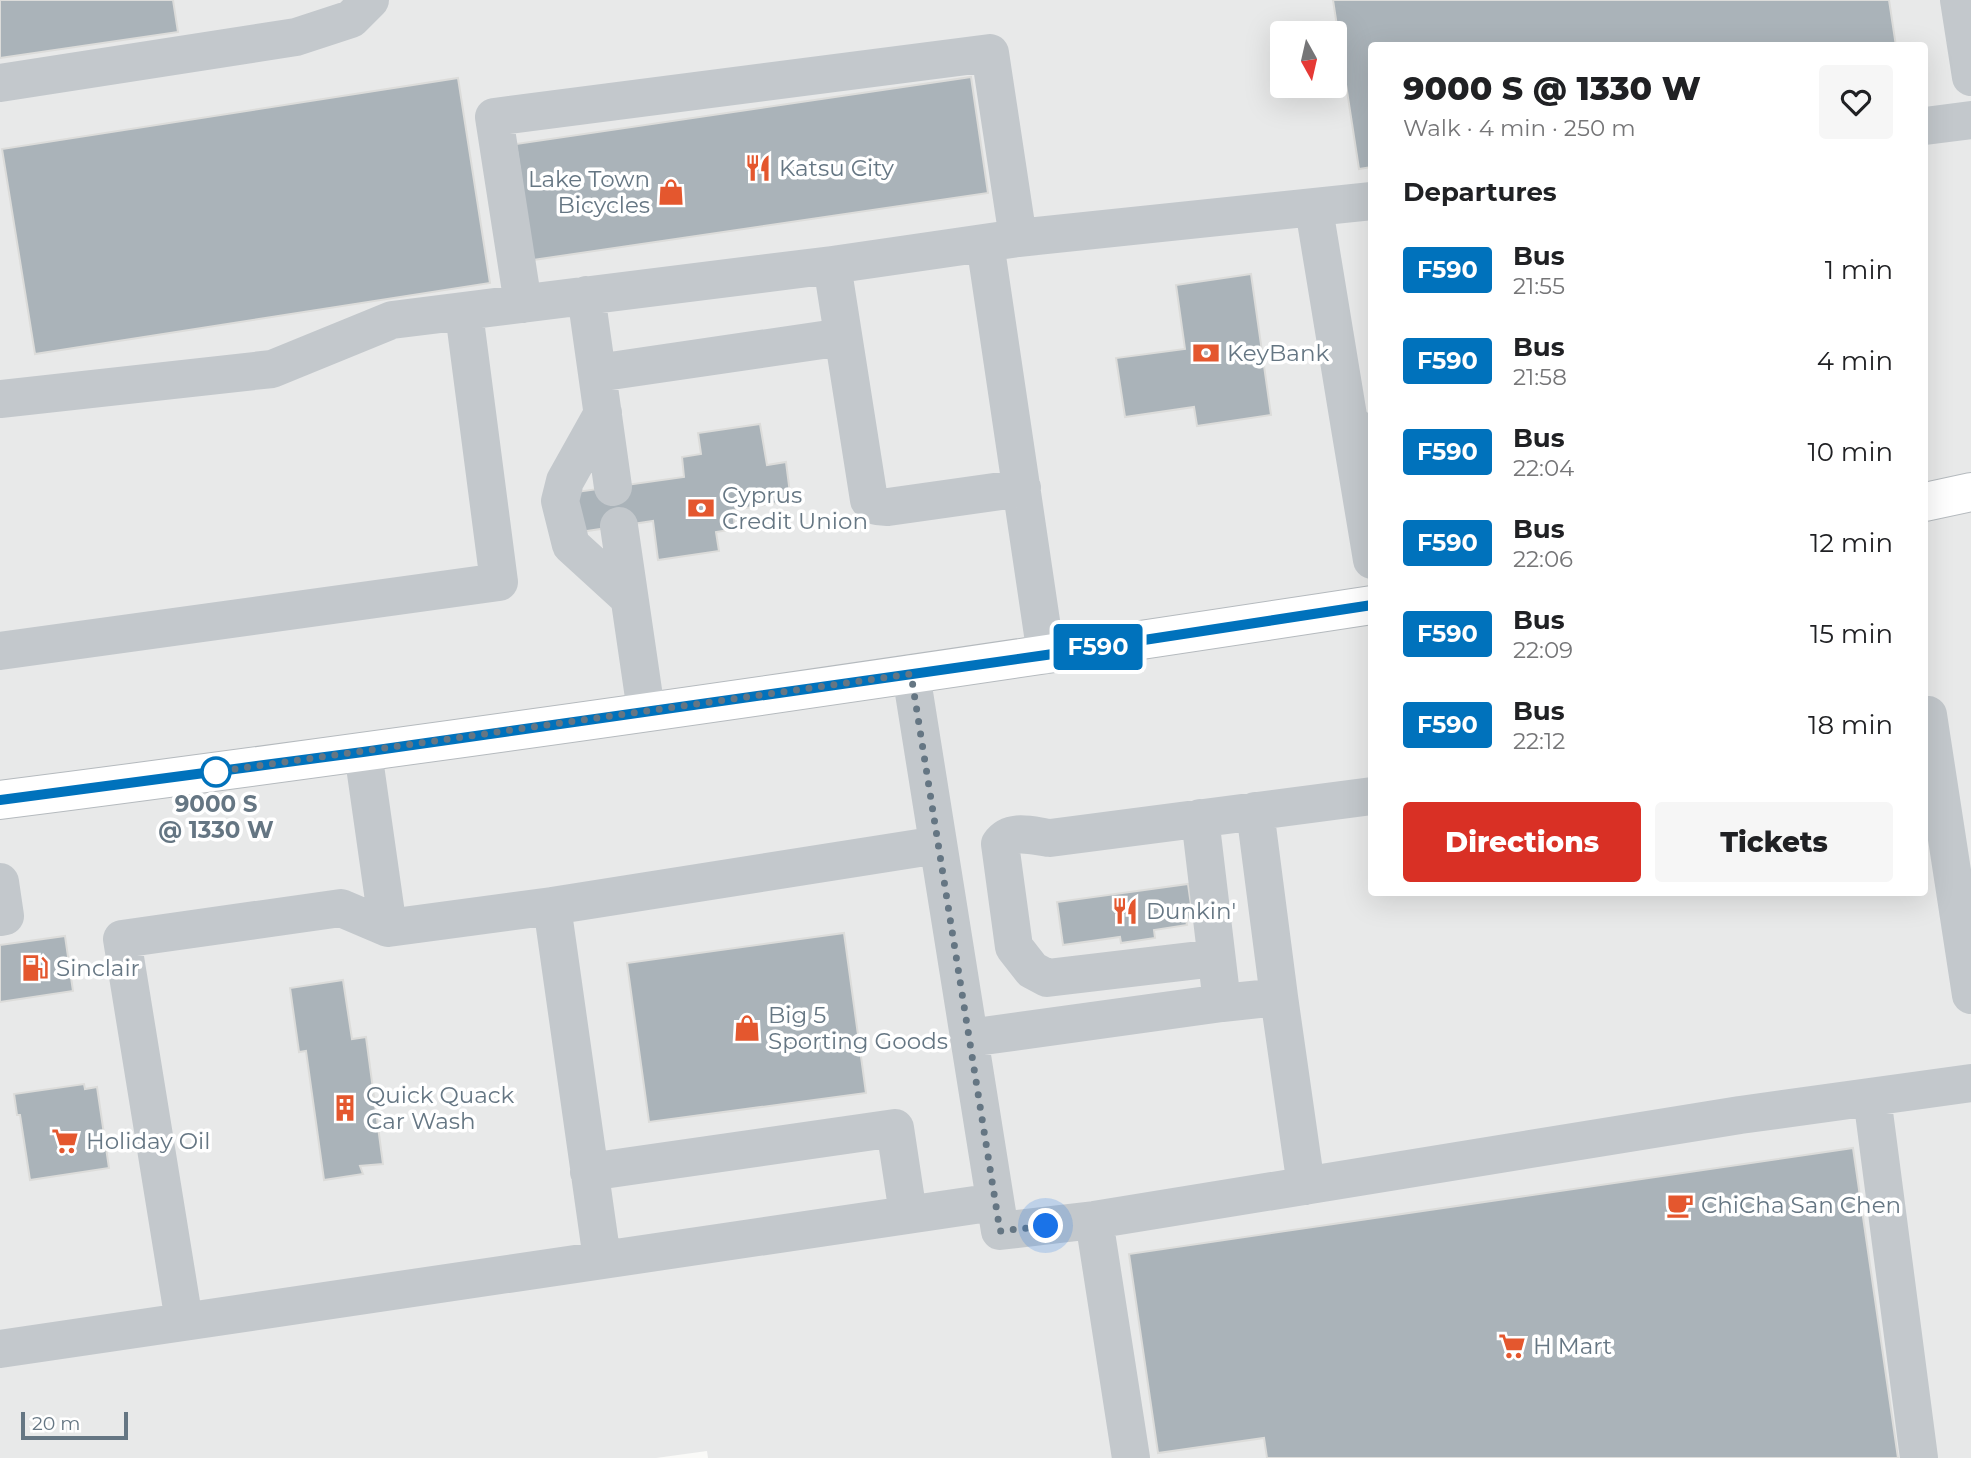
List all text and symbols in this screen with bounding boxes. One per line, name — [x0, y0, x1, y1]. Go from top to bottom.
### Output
north arrow — [1270, 21, 1348, 98]
map controls — [1270, 21, 1347, 98]
button: heart — [1819, 65, 1893, 139]
text: 9000 S @ 1330 W — [1403, 68, 1701, 108]
text: Walk · 4 min · 250 m — [1403, 114, 1636, 142]
restaurant icon: Katsu City — [743, 153, 773, 183]
place label: Katsu City — [779, 154, 894, 182]
place label: Lake Town Bicycles — [528, 165, 650, 219]
text: Departures — [1403, 176, 1557, 208]
shop icon: Lake Town Bicycles — [656, 177, 686, 207]
text: Bus — [1513, 240, 1564, 272]
text: 1 min — [1825, 254, 1893, 286]
text: F590 — [1417, 255, 1478, 284]
text: 21:55 — [1513, 272, 1565, 300]
text: Bus — [1513, 331, 1564, 363]
bank icon: KeyBank — [1191, 338, 1221, 368]
place label: KeyBank — [1227, 339, 1329, 367]
text: 4 min — [1817, 345, 1893, 377]
text: F590 — [1417, 346, 1478, 375]
text: 21:58 — [1513, 363, 1567, 391]
text: Bus — [1513, 422, 1564, 454]
text: 10 min — [1807, 436, 1893, 468]
text: F590 — [1417, 437, 1478, 466]
text: 22:04 — [1513, 454, 1574, 482]
place label: Cyprus Credit Union — [722, 481, 868, 535]
bank icon: Cyprus Credit Union — [686, 493, 716, 523]
text: Bus — [1513, 513, 1564, 545]
text: 12 min — [1810, 527, 1893, 559]
text: F590 — [1417, 528, 1478, 557]
text: 22:06 — [1513, 545, 1573, 573]
text: Bus — [1513, 604, 1564, 636]
text: 15 min — [1810, 618, 1893, 650]
text: F590 — [1417, 619, 1478, 648]
line badge: F590 — [1049, 624, 1147, 670]
text: F590 — [1068, 632, 1128, 661]
text: 22:09 — [1513, 636, 1573, 664]
text: Bus — [1513, 695, 1564, 727]
text: 18 min — [1808, 709, 1893, 741]
text: F590 — [1417, 710, 1478, 739]
text: 22:12 — [1513, 727, 1565, 755]
marker: 9000 S @ 1330 W — [201, 757, 231, 787]
place label: 9000 S @ 1330 W — [158, 790, 274, 844]
button: Directions — [1403, 802, 1641, 882]
button: Tickets — [1655, 802, 1893, 882]
restaurant icon: Dunkin' — [1110, 896, 1140, 926]
place label: Dunkin' — [1146, 897, 1236, 925]
fuel station icon: Sinclair — [20, 953, 50, 983]
place label: Sinclair — [56, 954, 140, 982]
place label: Big 5 Sporting Goods — [768, 1001, 948, 1055]
shop icon: Big 5 Sporting Goods — [732, 1013, 762, 1043]
place label: Quick Quack Car Wash — [366, 1081, 515, 1135]
building icon: Quick Quack Car Wash — [330, 1093, 360, 1123]
supermarket icon: Holiday Oil — [50, 1126, 80, 1156]
place label: Holiday Oil — [86, 1127, 210, 1155]
cafe icon: ChiCha San Chen — [1665, 1190, 1695, 1220]
place label: ChiCha San Chen — [1701, 1191, 1901, 1219]
your location — [1028, 1208, 1063, 1243]
supermarket icon: H Mart — [1497, 1331, 1527, 1361]
place label: H Mart — [1533, 1332, 1612, 1360]
scale bar — [21, 1409, 128, 1441]
text: 20 m — [32, 1412, 80, 1435]

